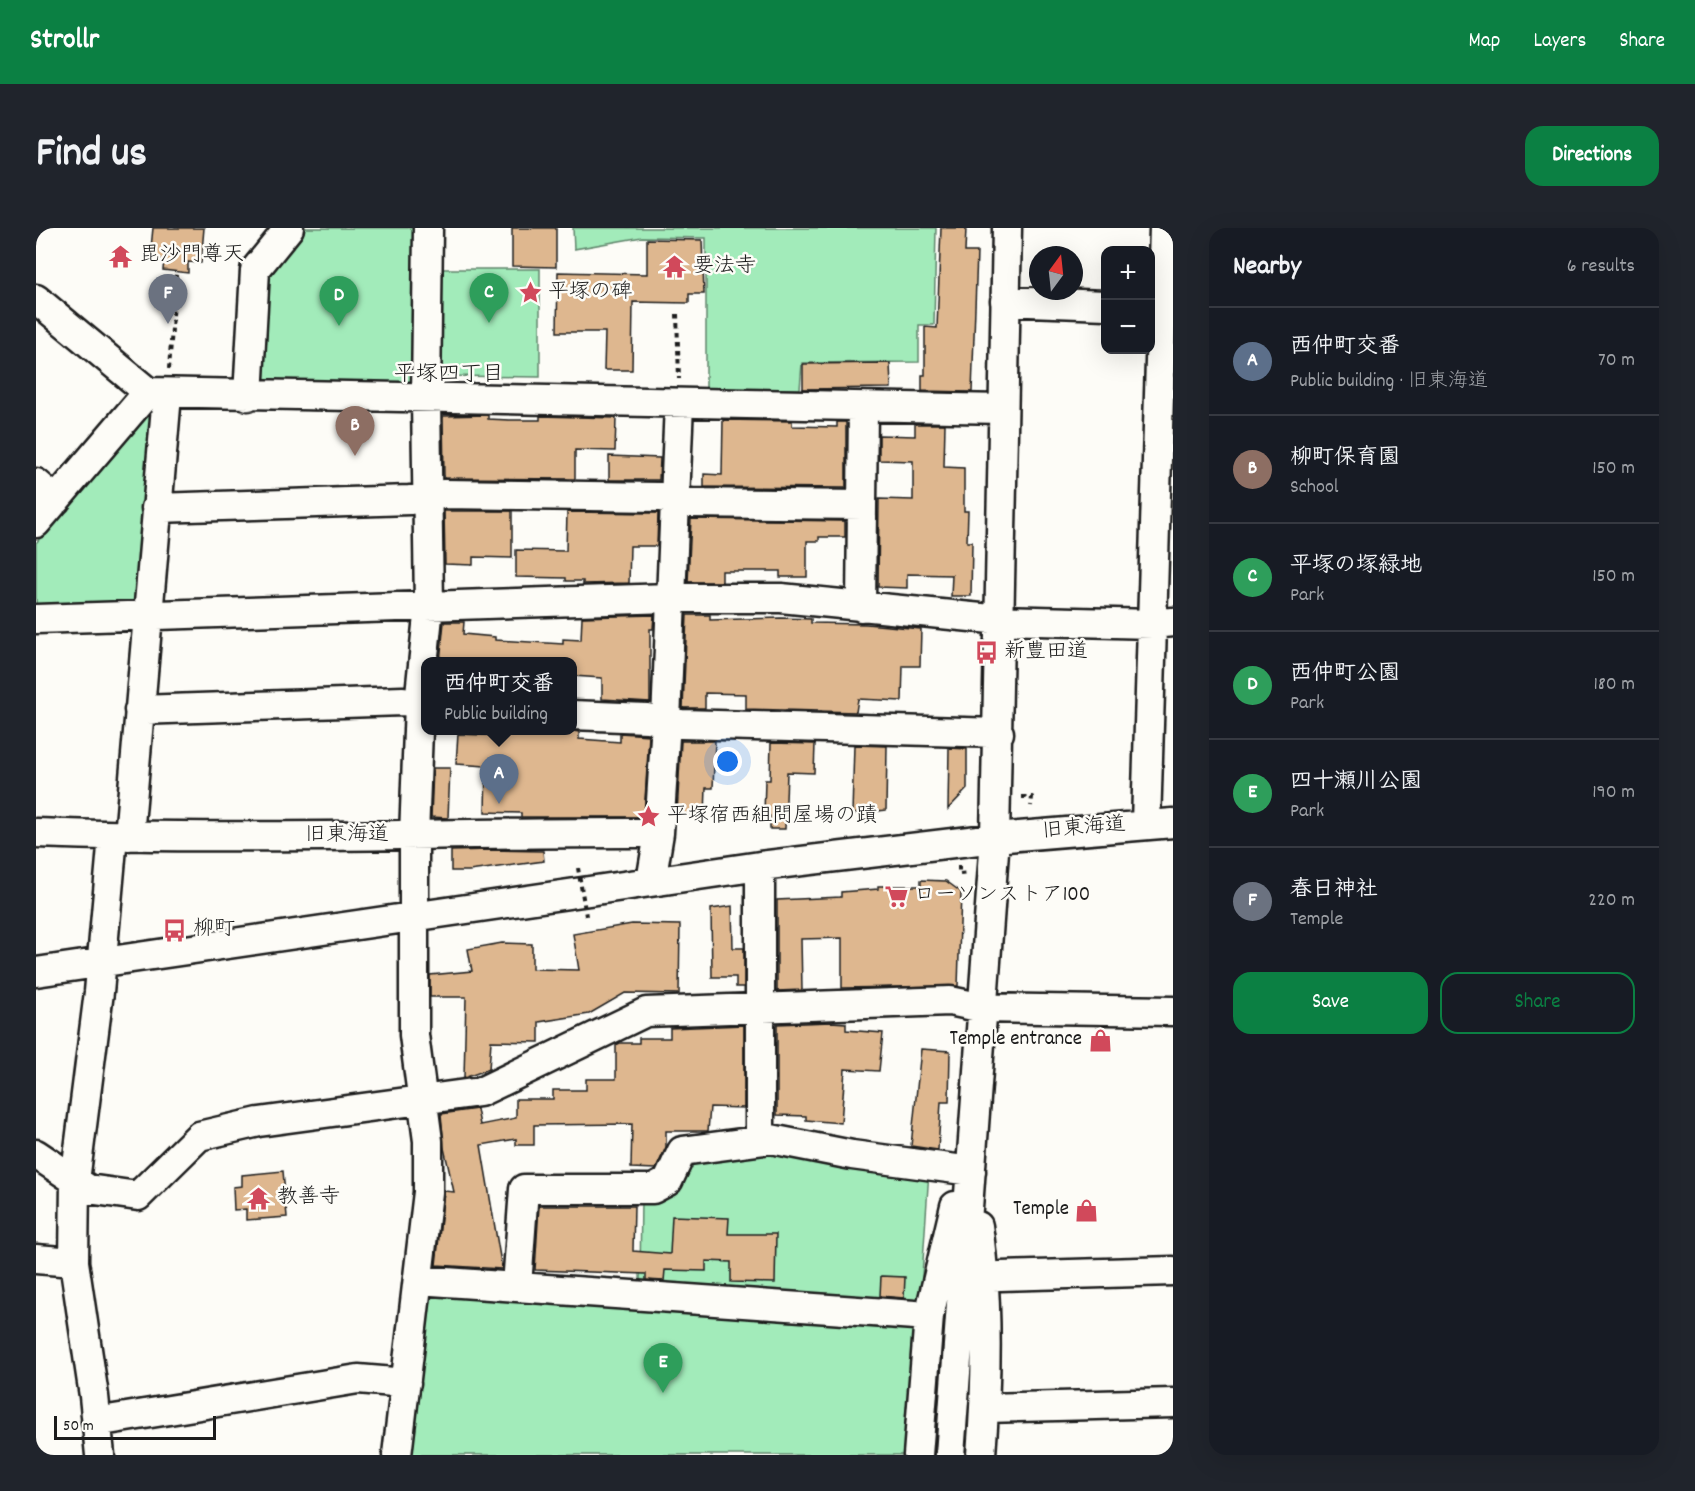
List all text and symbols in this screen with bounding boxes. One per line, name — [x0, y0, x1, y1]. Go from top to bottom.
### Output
text: Strollr — [30, 22, 99, 62]
text: Map — [1469, 27, 1500, 57]
text: Layers — [1533, 27, 1586, 57]
text: Share — [1619, 27, 1665, 57]
text: Find us — [36, 126, 147, 186]
button: Directions — [1525, 126, 1659, 186]
place label: 毘沙門尊天 — [139, 241, 244, 271]
temple icon: 毘沙門尊天 — [108, 243, 134, 269]
north arrow — [1029, 246, 1083, 300]
map controls — [1101, 246, 1155, 354]
button: + — [1101, 246, 1155, 300]
text: Nearby — [1233, 249, 1301, 286]
place label: 要法寺 — [693, 252, 756, 282]
text: 6 results — [1567, 253, 1635, 281]
temple icon: 要法寺 — [662, 254, 688, 280]
pin: F — [148, 274, 188, 324]
pin: C — [470, 274, 508, 323]
pin: D — [320, 276, 358, 326]
place label: 平塚の碑 — [548, 278, 632, 308]
place icon: 平塚の碑 — [517, 280, 543, 306]
button: − — [1101, 300, 1155, 354]
text: 西仲町交番 — [1290, 332, 1400, 363]
text: A — [1247, 347, 1258, 375]
text: 70 m — [1598, 347, 1635, 375]
district label: 平塚四丁目 — [394, 360, 504, 391]
text: Public building · 旧東海道 — [1290, 368, 1488, 396]
pin: B — [336, 406, 374, 456]
text: 柳町保育園 — [1290, 443, 1400, 474]
text: B — [1248, 455, 1257, 483]
text: 150 m — [1592, 455, 1635, 483]
text: School — [1290, 474, 1339, 502]
text: 平塚の塚緑地 — [1290, 551, 1422, 582]
text: C — [1248, 563, 1257, 591]
text: 150 m — [1592, 563, 1635, 591]
text: Park — [1290, 582, 1324, 610]
place label: 新豊田道 — [1004, 638, 1088, 668]
bus stop icon: 新豊田道 — [973, 640, 999, 666]
popup — [421, 657, 577, 735]
text: 西仲町公園 — [1290, 659, 1400, 690]
text: 西仲町交番 — [444, 670, 554, 701]
text: D — [1247, 671, 1258, 699]
text: 180 m — [1593, 671, 1635, 699]
text: Park — [1290, 690, 1324, 718]
text: Public building — [444, 701, 548, 729]
your location — [713, 747, 742, 776]
pin: A — [480, 754, 518, 804]
text: 四十瀬川公園 — [1290, 767, 1422, 798]
text: E — [1248, 779, 1257, 807]
text: 190 m — [1592, 779, 1635, 807]
text: Park — [1290, 798, 1324, 826]
place label: 平塚宿西組問屋場の蹟 — [667, 802, 877, 832]
place icon: 平塚宿西組問屋場の蹟 — [636, 804, 662, 830]
street label: 旧東海道 — [1041, 810, 1127, 848]
street label: 旧東海道 — [305, 821, 389, 851]
text: 春日神社 — [1290, 875, 1378, 906]
place label: ローソンストア100 — [914, 881, 1090, 911]
supermarket icon: ローソンストア100 — [883, 883, 909, 909]
text: F — [1248, 887, 1257, 915]
text: 220 m — [1588, 887, 1635, 915]
text: Temple — [1290, 906, 1343, 934]
place label: 柳町 — [193, 915, 235, 945]
bus stop icon: 柳町 — [162, 917, 188, 943]
button: Save — [1233, 972, 1428, 1034]
button: Share — [1440, 972, 1635, 1034]
place label: Temple entrance — [949, 1025, 1082, 1055]
shop icon: Temple entrance — [1087, 1027, 1113, 1053]
place label: 教善寺 — [277, 1183, 340, 1213]
temple icon: 教善寺 — [246, 1185, 272, 1211]
place label: Temple — [1013, 1195, 1069, 1225]
shop icon: Temple — [1074, 1197, 1100, 1223]
pin: E — [644, 1344, 682, 1393]
scale bar — [54, 1413, 216, 1440]
text: 50 m — [63, 1415, 94, 1438]

